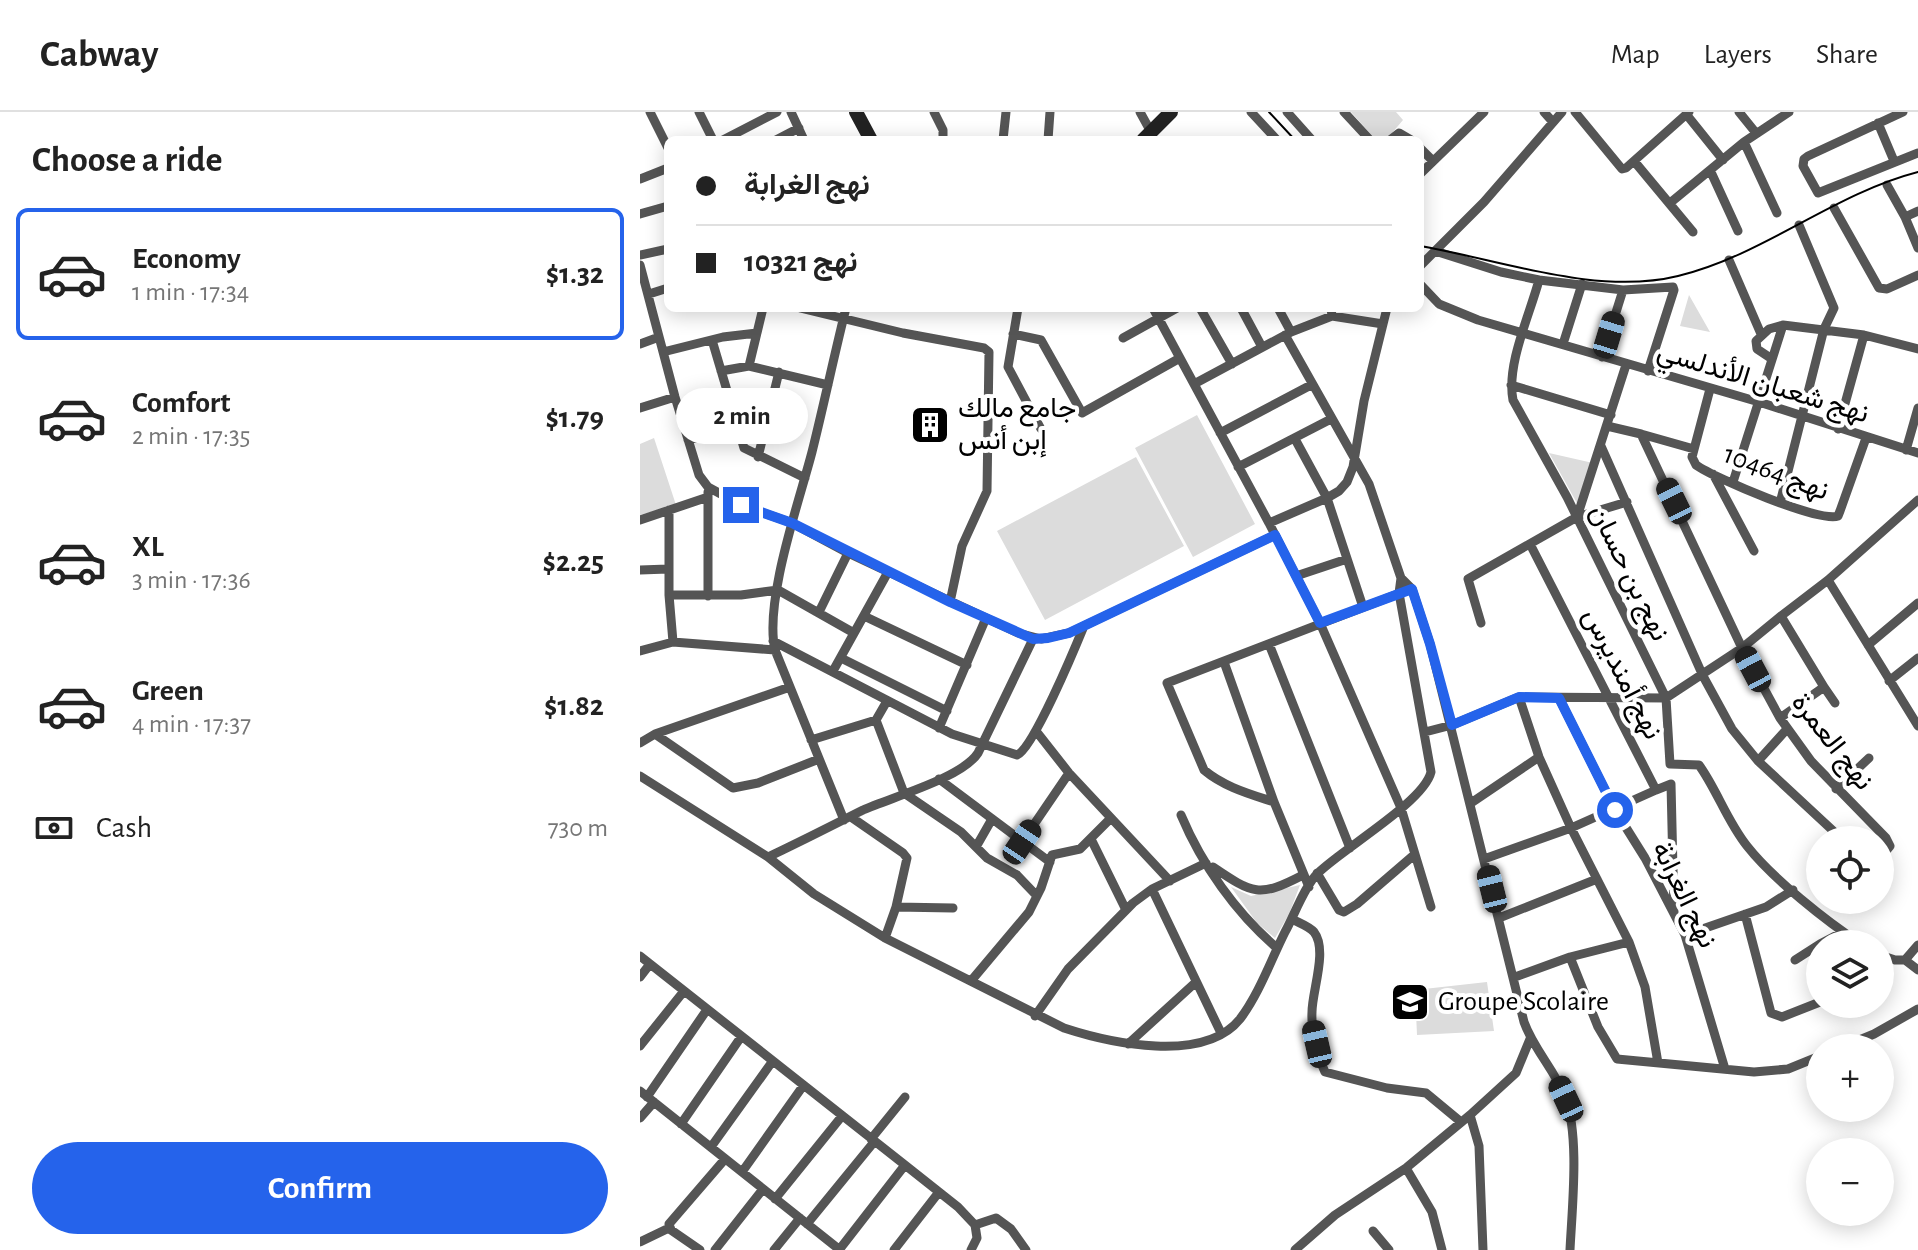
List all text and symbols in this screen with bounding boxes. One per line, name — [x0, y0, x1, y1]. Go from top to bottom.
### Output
text: Cabway — [40, 36, 158, 74]
text: Map — [1611, 41, 1660, 69]
text: Layers — [1704, 41, 1772, 69]
text: Share — [1816, 41, 1878, 69]
text: Choose a ride — [32, 142, 222, 178]
text: نهج الغرابة — [744, 170, 870, 200]
icon: car — [36, 238, 108, 310]
text: Economy — [132, 244, 241, 274]
text: نهج 10321 — [744, 247, 858, 277]
text: $1.32 — [546, 259, 604, 289]
text: 1 min · 17:34 — [132, 279, 249, 305]
car — [1591, 309, 1627, 361]
street label: نهج شعبان الأندلسي — [1652, 334, 1873, 435]
icon: car — [36, 382, 108, 454]
text: Comfort — [132, 388, 231, 418]
callout: 2 min — [675, 389, 807, 445]
place label: جامع مالك إبن أنس — [958, 395, 1076, 458]
text: $1.79 — [545, 403, 604, 433]
text: 2 min — [713, 403, 771, 429]
building icon: جامع مالك إبن أنس — [909, 404, 951, 446]
text: 2 min · 17:35 — [132, 423, 250, 449]
street label: نهج 10464 — [1718, 440, 1833, 510]
car — [1653, 474, 1695, 528]
route end — [723, 487, 759, 523]
street label: نهج بن حسان — [1580, 501, 1674, 647]
icon: car — [36, 526, 108, 598]
text: XL — [132, 532, 164, 562]
text: $2.25 — [542, 547, 604, 577]
text: 3 min · 17:36 — [132, 567, 251, 593]
street label: نهج أمنديرس — [1574, 603, 1670, 746]
car — [1731, 642, 1775, 696]
icon: car — [36, 670, 108, 742]
text: Green — [132, 676, 204, 706]
street label: نهج العمرة — [1783, 688, 1878, 798]
text: $1.82 — [544, 691, 604, 721]
text: 4 min · 17:37 — [132, 711, 251, 737]
route start — [1597, 792, 1633, 828]
icon: cash — [32, 806, 76, 850]
text: Cash — [96, 813, 152, 843]
text: 730 m — [548, 815, 608, 841]
car — [999, 815, 1045, 869]
map controls — [1806, 826, 1894, 1226]
button: locate — [1806, 826, 1894, 914]
street label: نهج الغرابة — [1643, 837, 1722, 954]
car — [1475, 863, 1509, 915]
button: layers — [1806, 930, 1894, 1018]
school or university icon: Groupe Scolaire — [1389, 981, 1431, 1023]
place label: Groupe Scolaire — [1438, 988, 1609, 1016]
car — [1300, 1018, 1334, 1070]
button: + — [1806, 1034, 1894, 1122]
car — [1545, 1072, 1587, 1126]
button: − — [1806, 1138, 1894, 1226]
button: Confirm — [32, 1142, 608, 1234]

